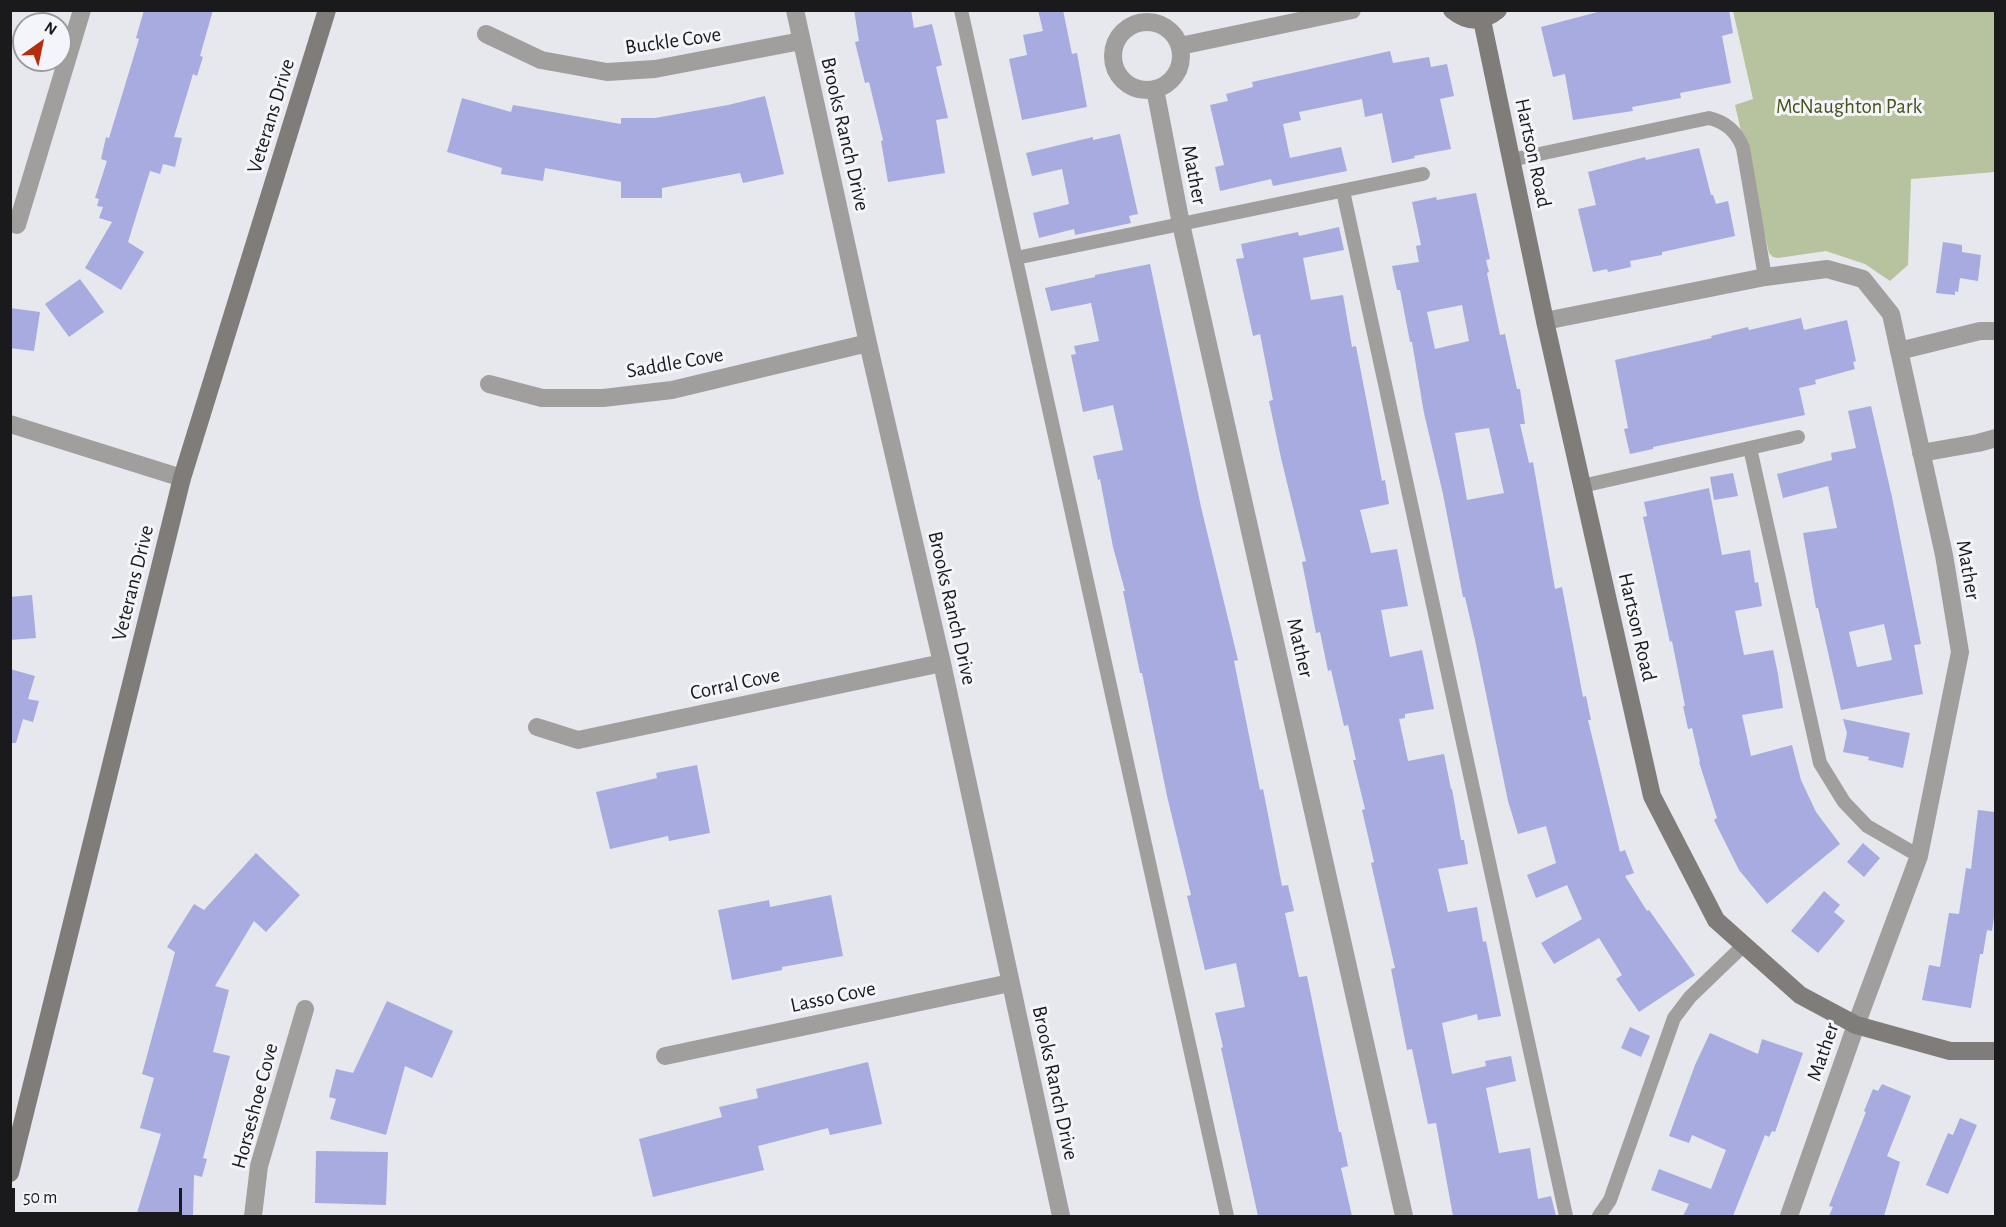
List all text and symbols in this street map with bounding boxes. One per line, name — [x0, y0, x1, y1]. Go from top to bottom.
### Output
north arrow — [12, 12, 72, 72]
text: N — [42, 19, 60, 38]
street label: Buckle Cove — [623, 22, 723, 60]
street label: Brooks Ranch Drive — [815, 55, 875, 213]
street label: Veterans Drive — [242, 56, 300, 176]
park label: McNaughton Park — [1776, 94, 1922, 120]
street label: Hartson Road — [1509, 96, 1557, 210]
street label: Mather — [1176, 143, 1212, 207]
street label: Saddle Cove — [625, 342, 725, 384]
street label: Veterans Drive — [106, 522, 160, 644]
street label: Brooks Ranch Drive — [922, 529, 982, 687]
street label: Mather — [1950, 538, 1986, 602]
street label: Hartson Road — [1612, 570, 1662, 684]
street label: Mather — [1281, 616, 1319, 680]
street label: Corral Cove — [688, 662, 782, 706]
street label: Lasso Cove — [788, 976, 878, 1018]
street label: Brooks Ranch Drive — [1026, 1004, 1084, 1162]
street label: Mather — [1801, 1019, 1845, 1085]
street label: Horseshoe Cove — [226, 1040, 284, 1172]
scale bar — [15, 1176, 184, 1214]
text: 50 m — [23, 1189, 57, 1207]

